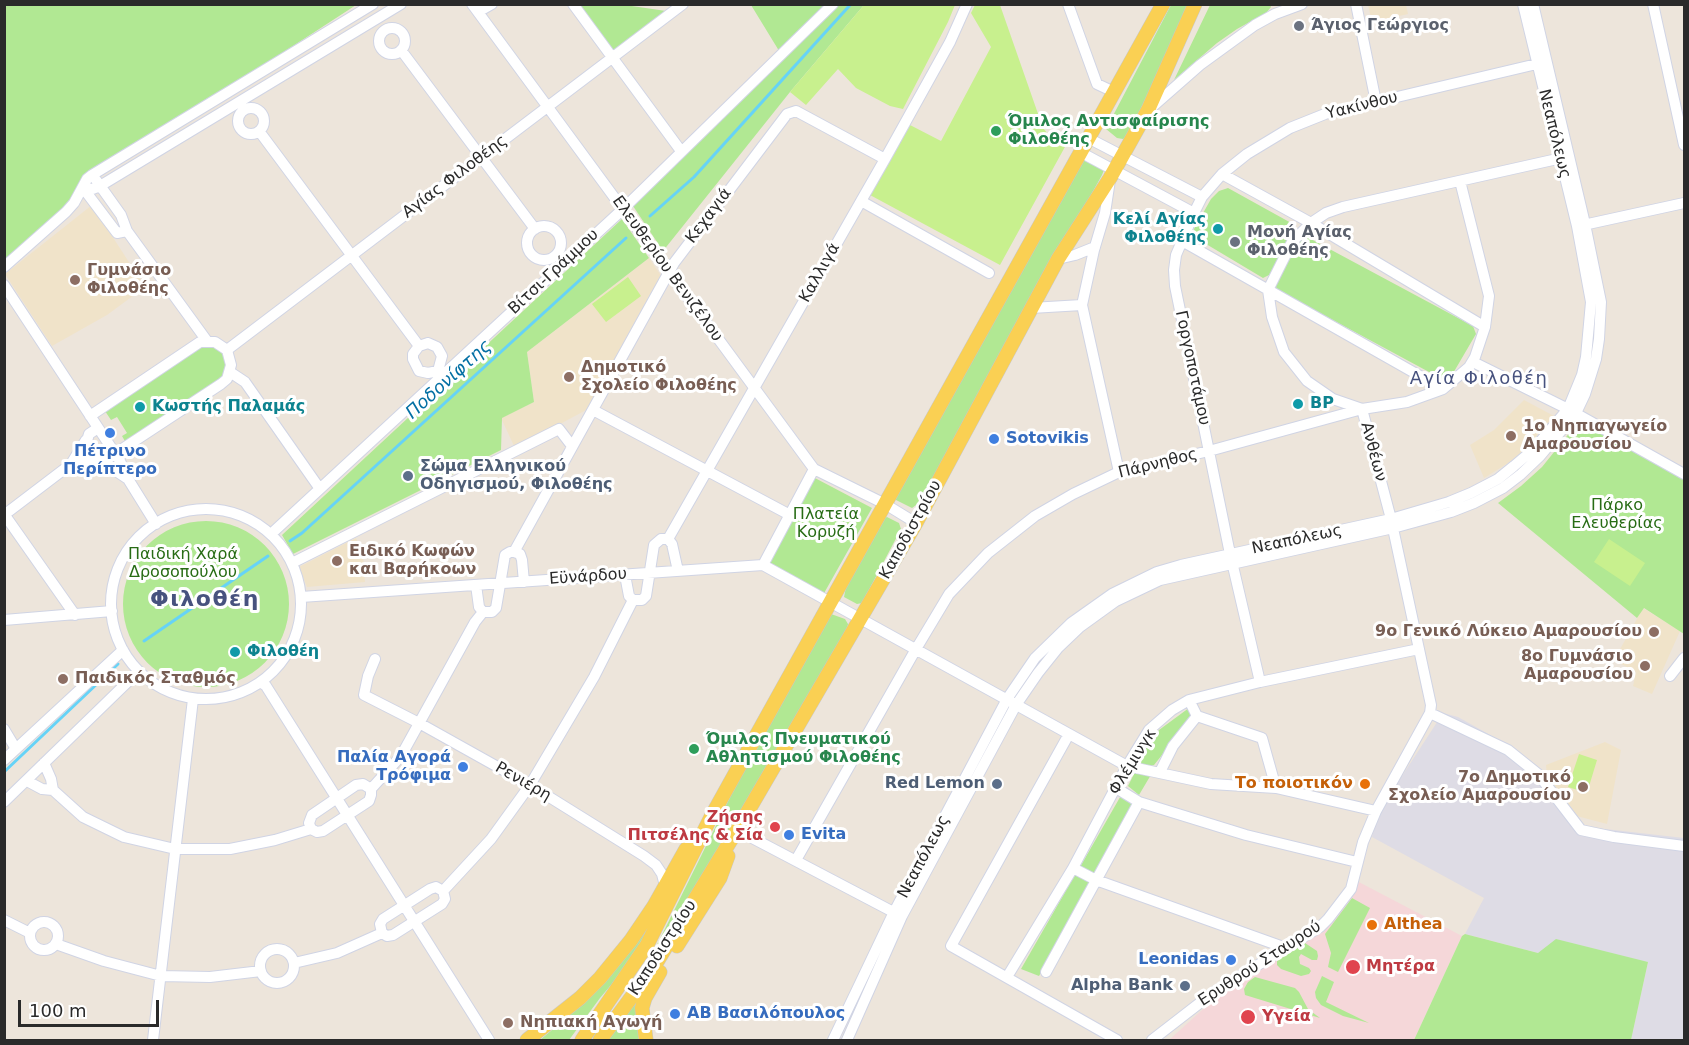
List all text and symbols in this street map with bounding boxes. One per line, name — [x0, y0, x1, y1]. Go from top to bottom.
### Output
place label: Άγιος Γεώργιος — [1311, 16, 1449, 36]
marker: Άγιος Γεώργιος — [1292, 19, 1306, 33]
street label: Νεαπόλεως — [1534, 87, 1574, 181]
street label: Υακίνθου — [1324, 88, 1400, 124]
place label: Όμιλος Αντισφαίρισης Φιλοθέης — [1008, 112, 1209, 150]
marker: Όμιλος Αντισφαίρισης Φιλοθέης — [989, 124, 1003, 138]
street label: Αγίας Φιλοθέης — [399, 131, 511, 223]
street label: Κεχαγιά — [682, 185, 736, 247]
street label: Ελευθερίου Βενιζέλου — [608, 192, 726, 346]
place label: Κελί Αγίας Φιλοθέης — [1113, 210, 1206, 248]
marker: Κελί Αγίας Φιλοθέης — [1211, 222, 1225, 236]
place label: Μονή Αγίας Φιλοθέης — [1247, 223, 1352, 261]
street label: Βίτσι-Γράμμου — [505, 225, 603, 319]
marker: Μονή Αγίας Φιλοθέης — [1228, 235, 1242, 249]
street label: Καλλιγά — [796, 240, 844, 306]
place label: Γυμνάσιο Φιλοθέης — [87, 261, 171, 299]
marker: Γυμνάσιο Φιλοθέης — [68, 273, 82, 287]
street label: Γοργοποτάμου — [1170, 309, 1214, 427]
water label: Ποδονίφτης — [402, 336, 496, 424]
place label: Δημοτικό Σχολείο Φιλοθέης — [581, 358, 737, 396]
district label: Αγία Φιλοθέη — [1410, 368, 1548, 390]
marker: Δημοτικό Σχολείο Φιλοθέης — [562, 370, 576, 384]
place label: BP — [1310, 394, 1334, 414]
place label: Κωστής Παλαμάς — [152, 397, 305, 417]
marker: BP — [1291, 397, 1305, 411]
marker: Κωστής Παλαμάς — [133, 400, 147, 414]
place label: 1ο Νηπιαγωγείο Αμαρουσίου — [1523, 417, 1667, 455]
street label: Ανθέων — [1356, 420, 1390, 484]
marker: Πέτρινο Περίπτερο — [103, 426, 117, 440]
place label: Sotovikis — [1006, 429, 1089, 449]
marker: 1ο Νηπιαγωγείο Αμαρουσίου — [1504, 429, 1518, 443]
marker: Sotovikis — [987, 432, 1001, 446]
place label: Πέτρινο Περίπτερο — [63, 442, 157, 480]
street label: Πάρνηθος — [1116, 445, 1200, 483]
place label: Σώμα Ελληνικού Οδηγισμού, Φιλοθέης — [420, 457, 613, 495]
marker: Σώμα Ελληνικού Οδηγισμού, Φιλοθέης — [401, 469, 415, 483]
street label: Καποδιστρίου — [876, 477, 946, 583]
park label: Πάρκο Ελευθερίας — [1571, 496, 1663, 534]
park label: Πλατεία Κορυζή — [793, 505, 859, 543]
street label: Νεαπόλεως — [1250, 521, 1344, 559]
place label: Ειδικό Κωφών και Βαρήκοων — [349, 542, 476, 580]
park label: Παιδική Χαρά Δροσοπούλου — [128, 545, 238, 583]
marker: Ειδικό Κωφών και Βαρήκοων — [330, 554, 344, 568]
street label: Εϋνάρδου — [549, 565, 627, 589]
district label: Φιλοθέη — [150, 587, 260, 613]
place label: 9ο Γενικό Λύκειο Αμαρουσίου — [1375, 622, 1642, 642]
marker: 9ο Γενικό Λύκειο Αμαρουσίου — [1647, 625, 1661, 639]
place label: Φιλοθέη — [247, 642, 319, 662]
marker: Φιλοθέη — [228, 645, 242, 659]
place label: 8ο Γυμνάσιο Αμαρουσίου — [1521, 647, 1633, 685]
marker: 8ο Γυμνάσιο Αμαρουσίου — [1638, 659, 1652, 673]
place label: Παιδικός Σταθμός — [75, 669, 236, 689]
marker: Παιδικός Σταθμός — [56, 672, 70, 686]
street label: Φλέμινγκ — [1105, 725, 1161, 799]
place label: Όμιλος Πνευματικού Αθλητισμού Φιλοθέης — [706, 730, 901, 768]
marker: Όμιλος Πνευματικού Αθλητισμού Φιλοθέης — [687, 742, 701, 756]
place label: Παλία Αγορά Τρόφιμα — [337, 748, 451, 786]
street label: Ρενιέρη — [492, 758, 554, 806]
marker: Παλία Αγορά Τρόφιμα — [456, 760, 470, 774]
place label: 7ο Δημοτικό Σχολείο Αμαρουσίου — [1388, 768, 1571, 806]
place label: Red Lemon — [885, 774, 985, 794]
place label: Το ποιοτικόν — [1235, 774, 1353, 794]
marker: Red Lemon — [990, 777, 1004, 791]
marker: Το ποιοτικόν — [1358, 777, 1372, 791]
marker: 7ο Δημοτικό Σχολείο Αμαρουσίου — [1576, 780, 1590, 794]
place label: Ζήσης Πιτσέλης & Σία — [628, 808, 763, 846]
street label: Νεαπόλεως — [894, 812, 954, 902]
marker: Ζήσης Πιτσέλης & Σία — [768, 820, 782, 834]
place label: Evita — [801, 825, 846, 845]
marker: Evita — [782, 828, 796, 842]
street label: Καποδιστρίου — [625, 897, 701, 999]
place label: Althea — [1384, 915, 1443, 935]
street label: Ερυθρού Σταυρού — [1195, 917, 1325, 1011]
marker: Althea — [1365, 918, 1379, 932]
place label: Leonidas — [1138, 950, 1219, 970]
marker: Leonidas — [1224, 953, 1238, 967]
place label: Μητέρα — [1366, 957, 1435, 977]
marker: Μητέρα — [1344, 958, 1362, 976]
place label: Alpha Bank — [1071, 976, 1173, 996]
marker: Alpha Bank — [1178, 979, 1192, 993]
scale bar — [21, 988, 162, 1026]
text: 100 m — [29, 1000, 87, 1021]
place label: ΑΒ Βασιλόπουλος — [687, 1004, 845, 1024]
marker: ΑΒ Βασιλόπουλος — [668, 1007, 682, 1021]
place label: Υγεία — [1262, 1007, 1311, 1027]
marker: Υγεία — [1239, 1008, 1257, 1026]
place label: Νηπιακή Αγωγή — [520, 1013, 662, 1033]
marker: Νηπιακή Αγωγή — [501, 1016, 515, 1030]

